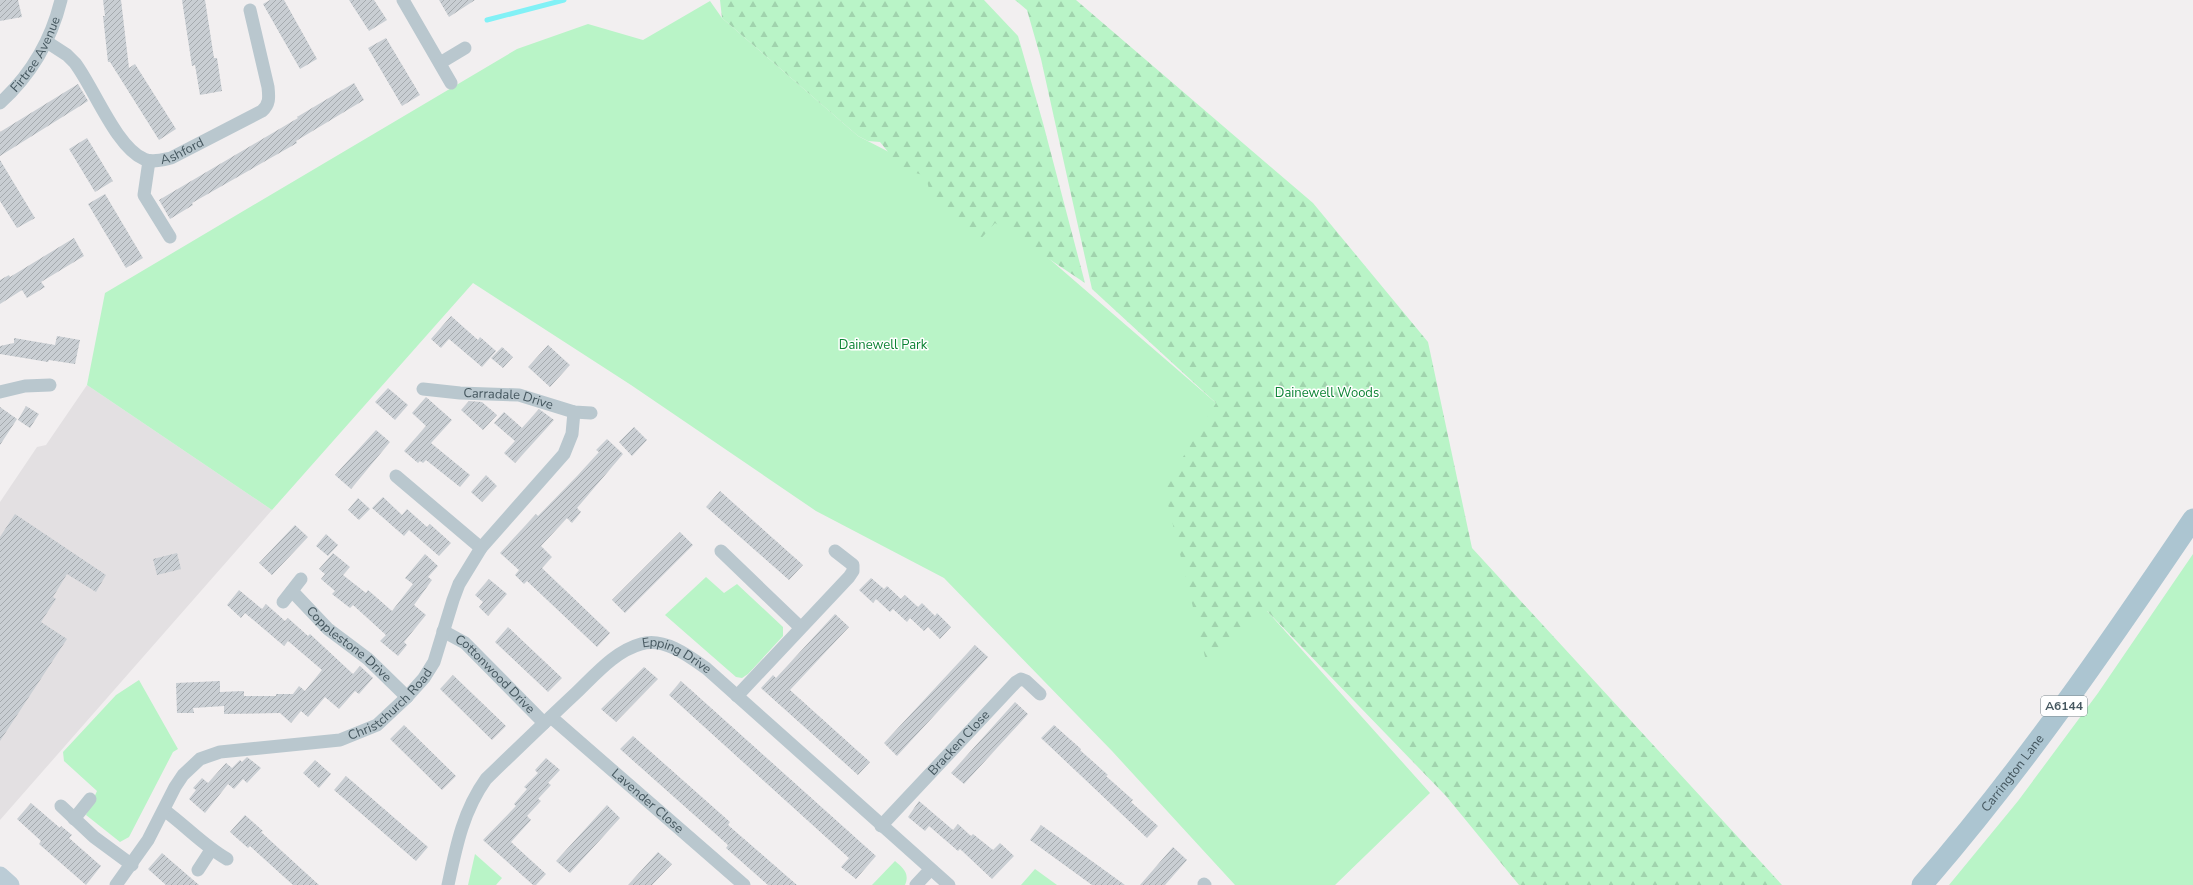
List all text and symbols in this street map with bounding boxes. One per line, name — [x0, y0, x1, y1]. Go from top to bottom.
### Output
street label: Firtree Avenue — [6, 14, 65, 96]
street label: Ashford — [159, 133, 207, 169]
park label: Dainewell Park — [839, 336, 928, 354]
street label: Carradale Drive — [463, 384, 555, 414]
park label: Dainewell Woods — [1275, 384, 1379, 402]
street label: Copplestone Drive — [302, 602, 396, 686]
street label: Cottonwood Drive — [452, 630, 539, 718]
street label: Epping Drive — [641, 633, 715, 678]
street label: Christchurch Road — [345, 665, 437, 745]
road number: A6144 — [2041, 696, 2087, 716]
street label: Bracken Close — [924, 706, 994, 779]
street label: Carrington Lane — [1977, 731, 2048, 816]
street label: Lavender Close — [608, 765, 688, 838]

